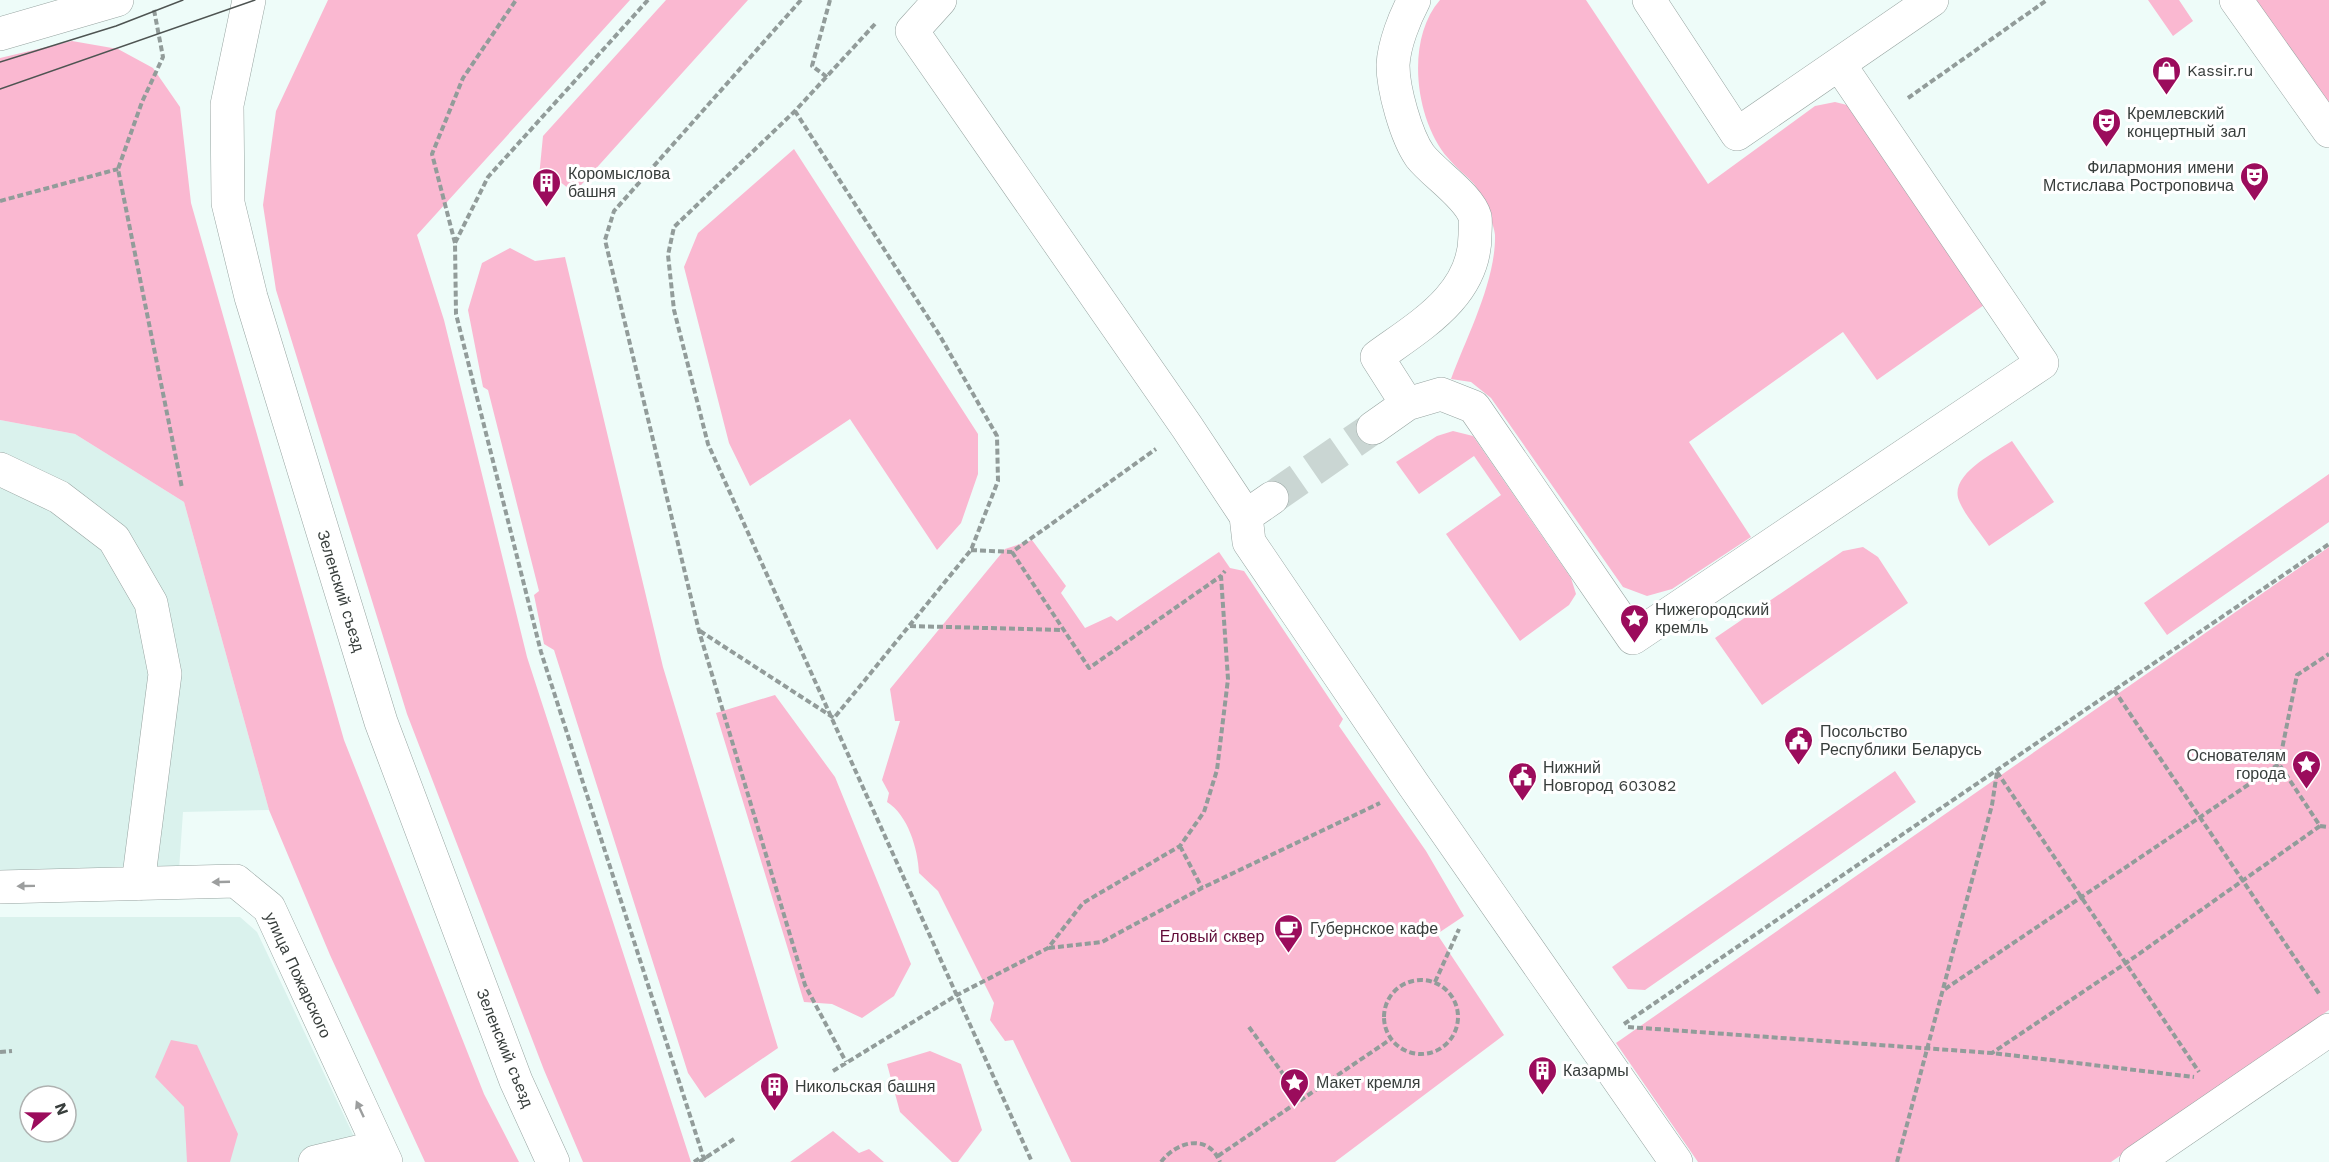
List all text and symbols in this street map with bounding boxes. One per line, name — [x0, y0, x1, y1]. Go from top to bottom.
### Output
shop icon: Kassir.ru — [2150, 54, 2182, 96]
place label: Kassir.ru — [2187, 61, 2253, 80]
place label: Кремлевский концертный зал — [2127, 104, 2246, 141]
theatre icon: Кремлевский концертный зал — [2090, 106, 2122, 148]
place label: Филармония имени Мстислава Ростроповича — [2043, 158, 2234, 195]
theatre icon: Филармония имени Мстислава Ростроповича — [2239, 160, 2271, 202]
place label: Коромыслова башня — [568, 164, 670, 201]
building icon: Коромыслова башня — [531, 166, 563, 208]
street label: Зеленский съезд — [313, 528, 369, 655]
place label: Нижегородский кремль — [1655, 600, 1769, 637]
place icon: Нижегородский кремль — [1618, 602, 1650, 644]
place label: Посольство Республики Беларусь — [1820, 722, 1982, 759]
public building icon: Посольство Республики Беларусь — [1783, 724, 1815, 766]
place label: Основателям города — [2186, 746, 2286, 783]
place icon: Основателям города — [2291, 748, 2323, 790]
place label: Нижний Новгород 603082 — [1543, 758, 1676, 795]
public building icon: Нижний Новгород 603082 — [1506, 760, 1538, 802]
one-way arrow — [211, 877, 230, 886]
one-way arrow — [16, 882, 35, 891]
street label: улица Пожарского — [261, 909, 336, 1041]
cafe icon: Губернское кафе — [1273, 912, 1305, 954]
place label: Губернское кафе — [1310, 919, 1438, 938]
park label: Еловый сквер — [1160, 927, 1264, 946]
street label: Зеленский съезд — [473, 986, 538, 1111]
building icon: Казармы — [1526, 1054, 1558, 1096]
place label: Казармы — [1563, 1061, 1629, 1080]
place icon: Макет кремля — [1279, 1066, 1311, 1108]
building icon: Никольская башня — [758, 1070, 790, 1112]
place label: Макет кремля — [1316, 1073, 1421, 1092]
place label: Никольская башня — [795, 1077, 935, 1096]
north arrow — [18, 1084, 78, 1144]
text: N — [51, 1100, 73, 1118]
one-way arrow — [356, 1101, 365, 1118]

